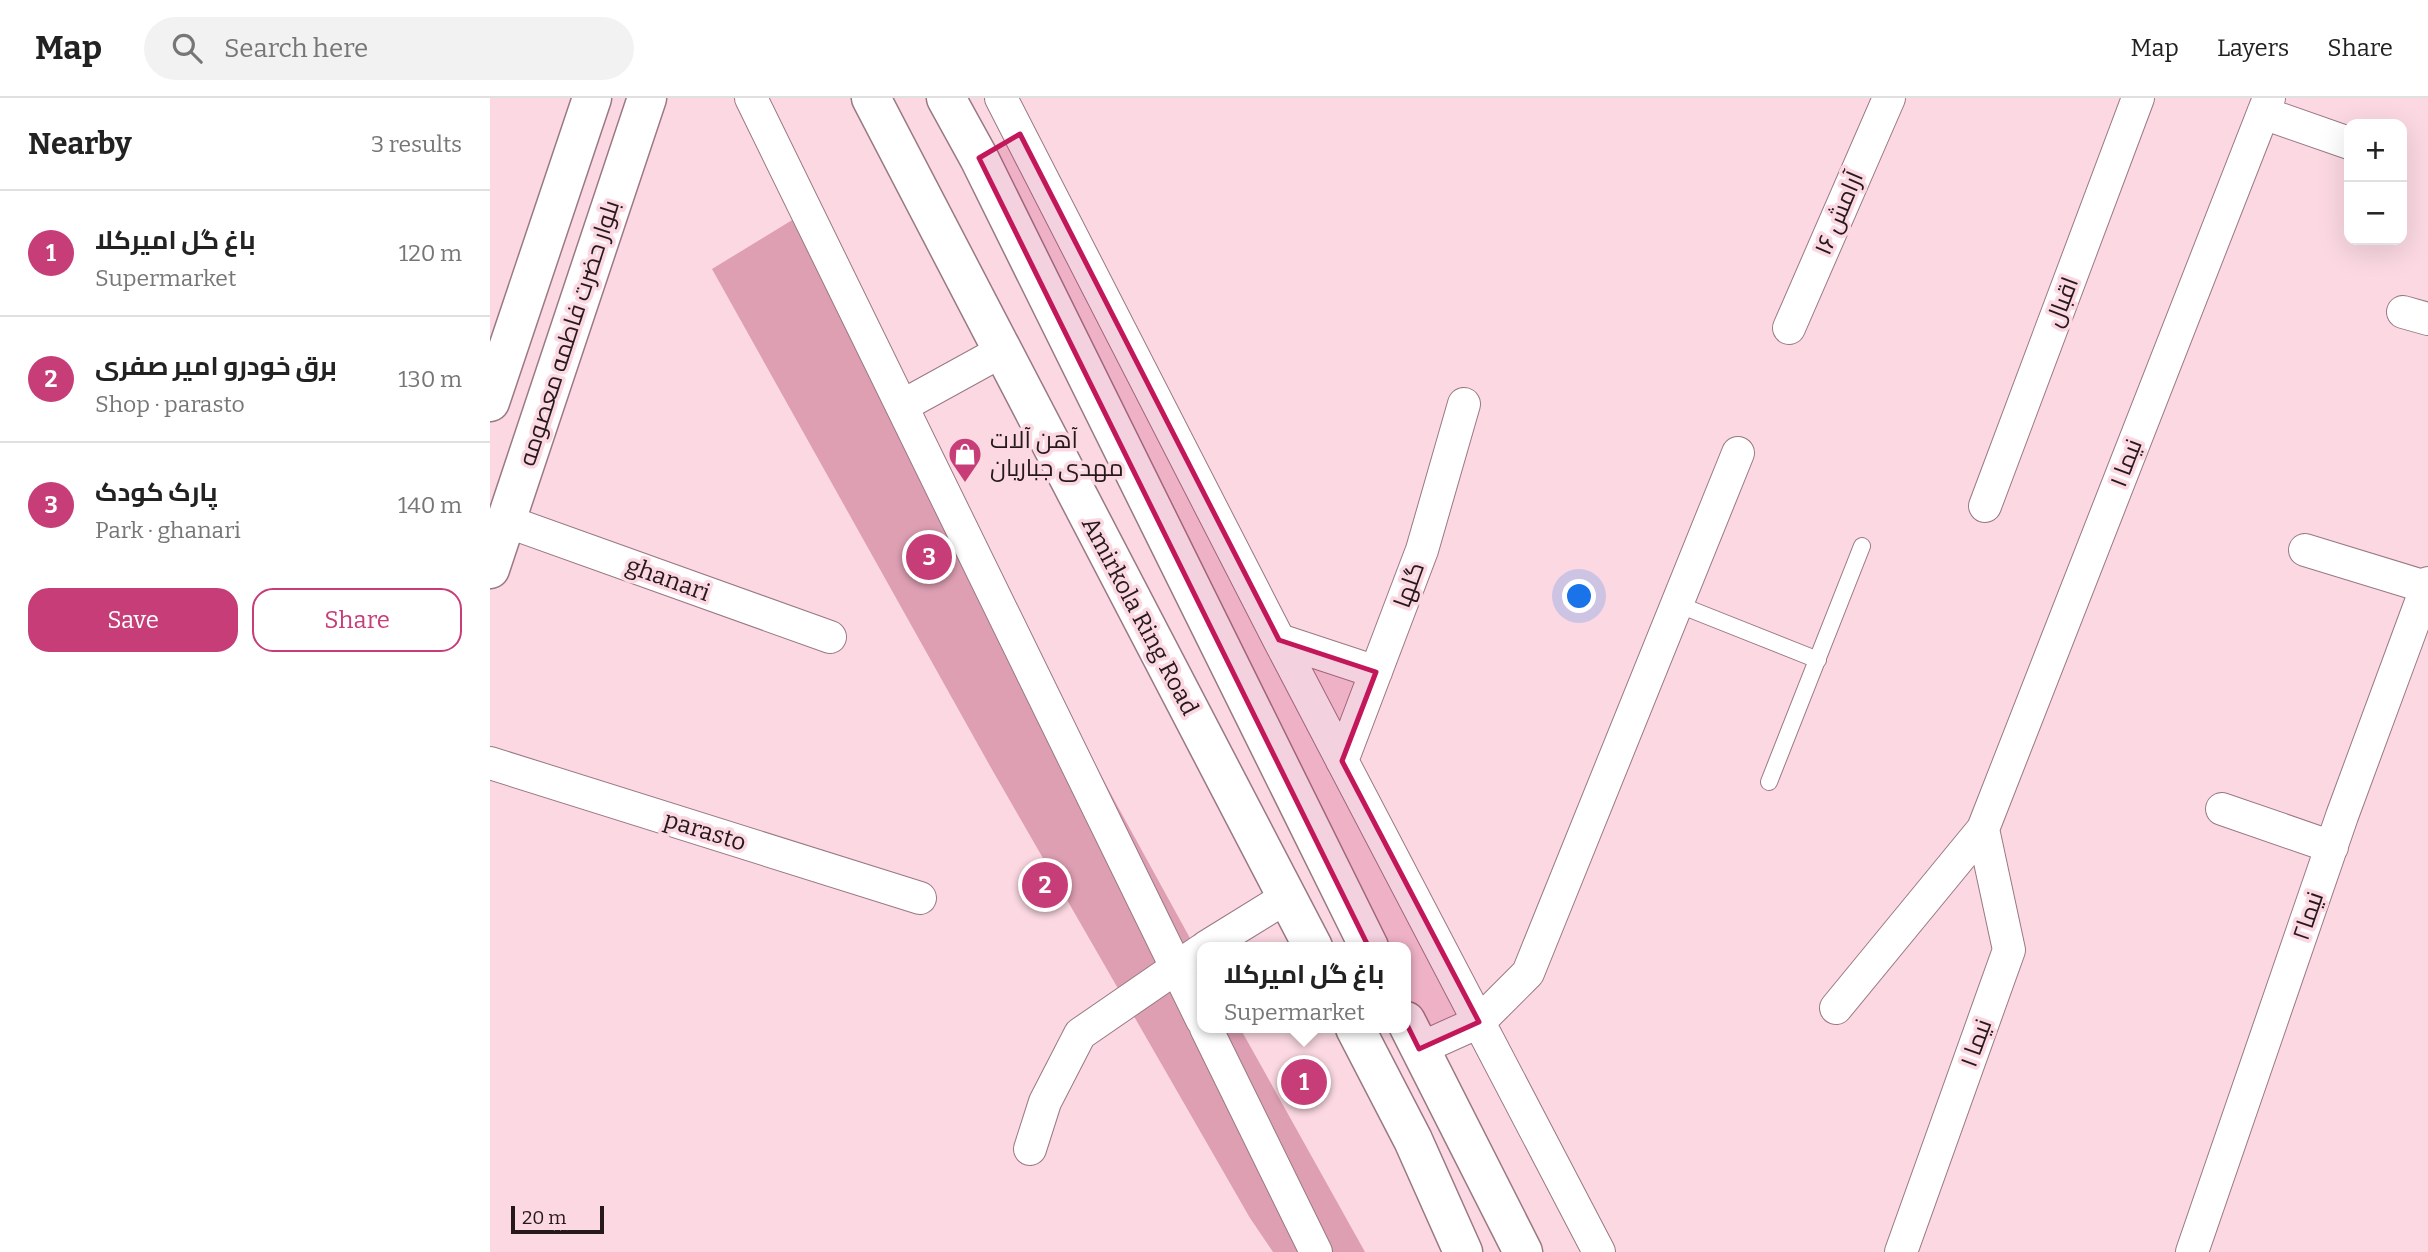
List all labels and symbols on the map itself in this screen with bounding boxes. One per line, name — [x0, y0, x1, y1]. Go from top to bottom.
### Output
street label: آرامش ۱۶ — [1809, 166, 1869, 259]
street label: بلوار حضرت فاطمه معصومه — [513, 197, 625, 469]
street label: اقبال — [2040, 273, 2084, 331]
place label: آهن آلات مهدی جباریان — [990, 426, 1124, 482]
shop icon: آهن آلات مهدی جباریان — [946, 435, 984, 484]
street label: نیما ۱ — [2104, 435, 2148, 491]
street label: Amirkola Ring Road — [1076, 512, 1204, 720]
pin: 3 — [906, 531, 952, 583]
street label: ghanari — [622, 551, 714, 607]
street label: گلها — [1388, 558, 1430, 612]
your location — [1562, 579, 1596, 613]
street label: parasto — [661, 805, 749, 857]
pin: 2 — [1022, 859, 1068, 911]
street label: نیما۲ — [2287, 888, 2329, 944]
street label: نیما ۱ — [1954, 1015, 1998, 1071]
pin: 1 — [1281, 1056, 1327, 1108]
scale bar — [511, 1203, 604, 1235]

